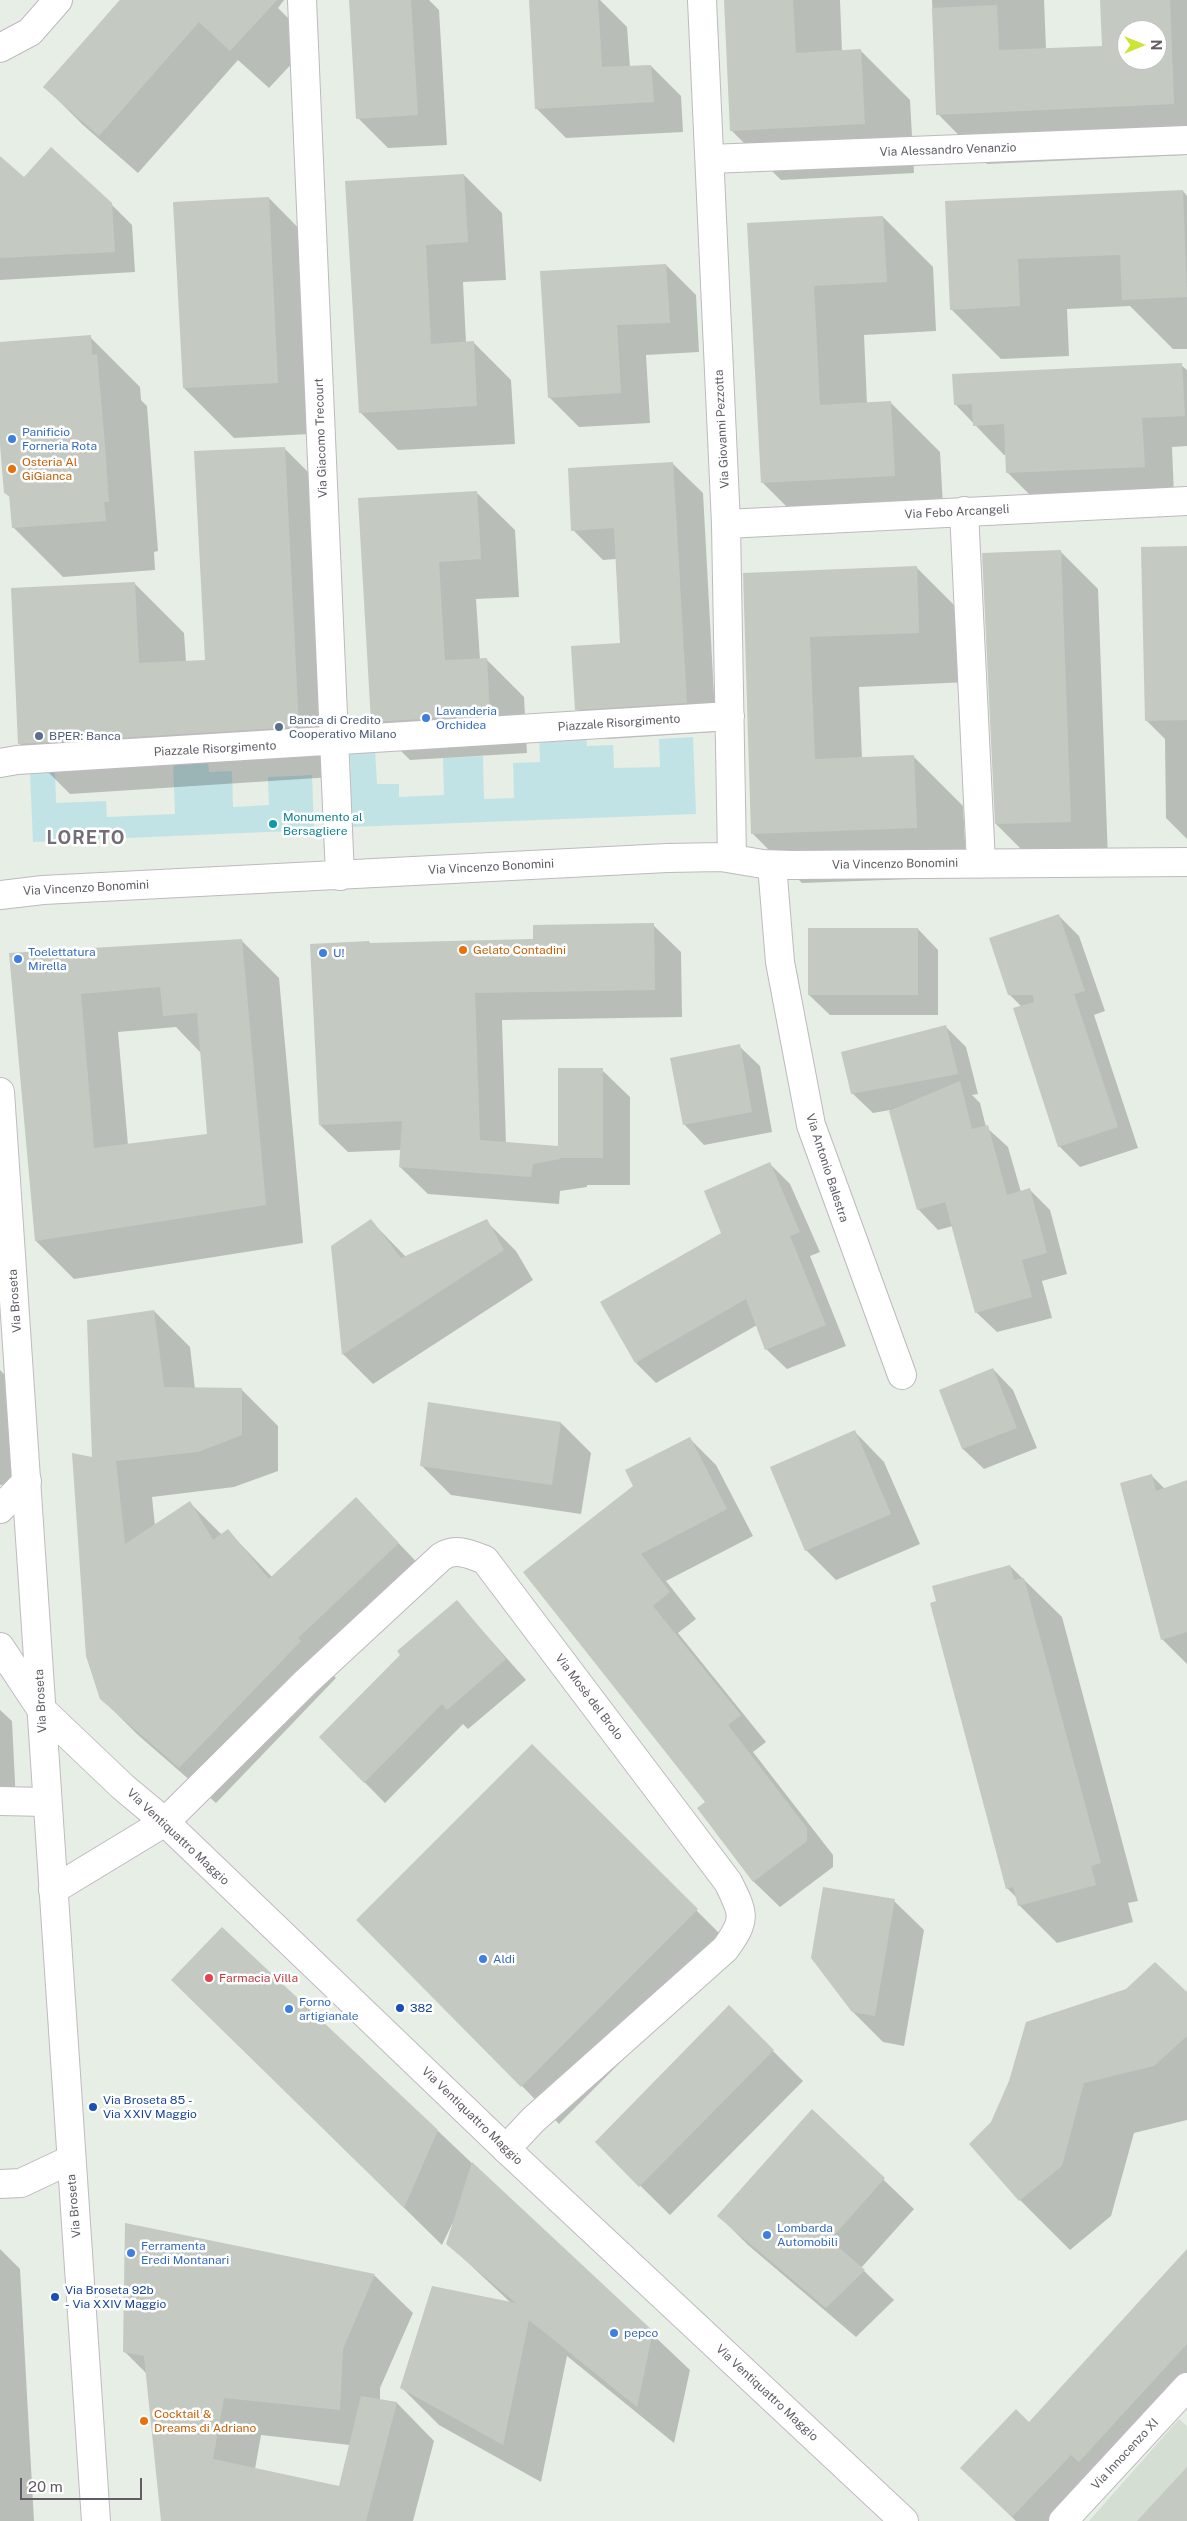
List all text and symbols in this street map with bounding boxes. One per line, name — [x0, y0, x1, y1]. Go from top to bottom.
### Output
north arrow — [1117, 20, 1167, 70]
text: N — [1148, 40, 1164, 50]
street label: Via Alessandro Venanzio — [879, 140, 1017, 160]
street label: Via Giovanni Pezzotta — [712, 369, 732, 489]
street label: Via Giacomo Trecourt — [312, 378, 330, 498]
place label: Panificio Forneria Rota — [22, 425, 97, 453]
marker: Panificio Forneria Rota — [6, 433, 18, 445]
place label: Osteria Al GiGianca — [22, 455, 77, 483]
marker: Osteria Al GiGianca — [6, 463, 18, 475]
street label: Via Febo Arcangeli — [904, 502, 1010, 522]
place label: Lavanderia Orchidea — [436, 704, 497, 732]
marker: Lavanderia Orchidea — [420, 712, 432, 724]
street label: Piazzale Risorgimento — [557, 712, 681, 734]
place label: Banca di Credito Cooperativo Milano — [289, 713, 396, 741]
marker: Banca di Credito Cooperativo Milano — [273, 721, 285, 733]
place label: BPER: Banca — [49, 729, 121, 743]
marker: BPER: Banca — [33, 730, 45, 742]
street label: Piazzale Risorgimento — [153, 739, 277, 759]
place label: Monumento al Bersagliere — [283, 810, 363, 838]
marker: Monumento al Bersagliere — [267, 818, 279, 830]
district label: LORETO — [46, 827, 126, 849]
street label: Via Vincenzo Bonomini — [832, 856, 958, 872]
street label: Via Vincenzo Bonomini — [428, 857, 554, 877]
street label: Via Vincenzo Bonomini — [23, 878, 149, 898]
place label: Gelato Contadini — [473, 943, 566, 957]
marker: Gelato Contadini — [457, 944, 469, 956]
place label: Toelettatura Mirella — [28, 945, 96, 973]
place label: U! — [333, 946, 344, 960]
marker: U! — [317, 947, 329, 959]
marker: Toelettatura Mirella — [12, 953, 24, 965]
street label: Via Antonio Balestra — [803, 1112, 851, 1224]
street label: Via Broseta — [6, 1269, 24, 1333]
street label: Via Mosè del Brolo — [552, 1651, 626, 1743]
street label: Via Broseta — [32, 1669, 50, 1733]
street label: Via Ventiquattro Maggio — [124, 1786, 232, 1888]
place label: Aldi — [493, 1952, 515, 1966]
marker: Aldi — [477, 1953, 489, 1965]
place label: Farmacia Villa — [219, 1971, 298, 1985]
marker: Farmacia Villa — [203, 1972, 215, 1984]
place label: Forno artigianale — [299, 1995, 359, 2023]
place label: 382 — [410, 2001, 432, 2015]
marker: 382 — [394, 2002, 406, 2014]
marker: Forno artigianale — [283, 2003, 295, 2015]
street label: Via Ventiquattro Maggio — [419, 2064, 525, 2168]
place label: Via Broseta 85 - Via XXIV Maggio — [103, 2093, 197, 2121]
marker: Via Broseta 85 - Via XXIV Maggio — [87, 2101, 99, 2113]
street label: Via Broseta — [64, 2174, 84, 2238]
place label: Lombarda Automobili — [777, 2221, 838, 2249]
marker: Lombarda Automobili — [761, 2229, 773, 2241]
place label: Ferramenta Eredi Montanari — [141, 2239, 229, 2267]
marker: Ferramenta Eredi Montanari — [125, 2247, 137, 2259]
place label: Via Broseta 92b - Via XXIV Maggio — [65, 2283, 166, 2311]
marker: Via Broseta 92b - Via XXIV Maggio — [49, 2291, 61, 2303]
place label: pepco — [624, 2326, 658, 2340]
marker: pepco — [608, 2327, 620, 2339]
street label: Via Ventiquattro Maggio — [713, 2342, 821, 2444]
place label: Cocktail & Dreams di Adriano — [154, 2407, 256, 2435]
marker: Cocktail & Dreams di Adriano — [138, 2415, 150, 2427]
street label: Via Innocenzo XI — [1088, 2415, 1162, 2493]
scale bar — [22, 2468, 145, 2500]
text: 20 m — [28, 2478, 63, 2495]

